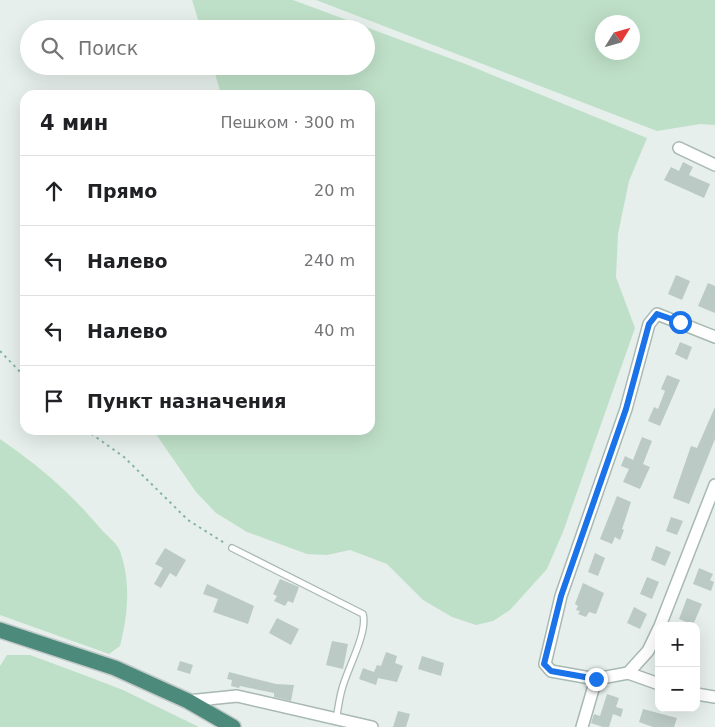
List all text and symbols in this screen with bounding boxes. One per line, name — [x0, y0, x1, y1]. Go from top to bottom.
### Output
north arrow — [595, 15, 640, 60]
search box — [20, 20, 375, 75]
icon: search — [38, 34, 66, 62]
text: Поиск — [78, 37, 138, 59]
text: 4 мин — [40, 111, 108, 135]
text: Пешком · 300 m — [220, 113, 355, 132]
icon: ahead — [40, 177, 68, 205]
text: Прямо — [87, 180, 157, 202]
text: 20 m — [314, 181, 355, 200]
icon: left — [40, 247, 68, 275]
text: Налево — [87, 250, 168, 272]
text: 240 m — [304, 251, 355, 270]
route start — [669, 311, 692, 334]
icon: left — [40, 317, 68, 345]
text: Налево — [87, 320, 168, 342]
text: 40 m — [314, 321, 355, 340]
icon: arrive — [40, 387, 68, 415]
text: Пункт назначения — [87, 390, 286, 412]
map controls — [655, 622, 700, 712]
button: + — [655, 622, 700, 667]
button: − — [655, 667, 700, 712]
route end — [585, 668, 608, 691]

